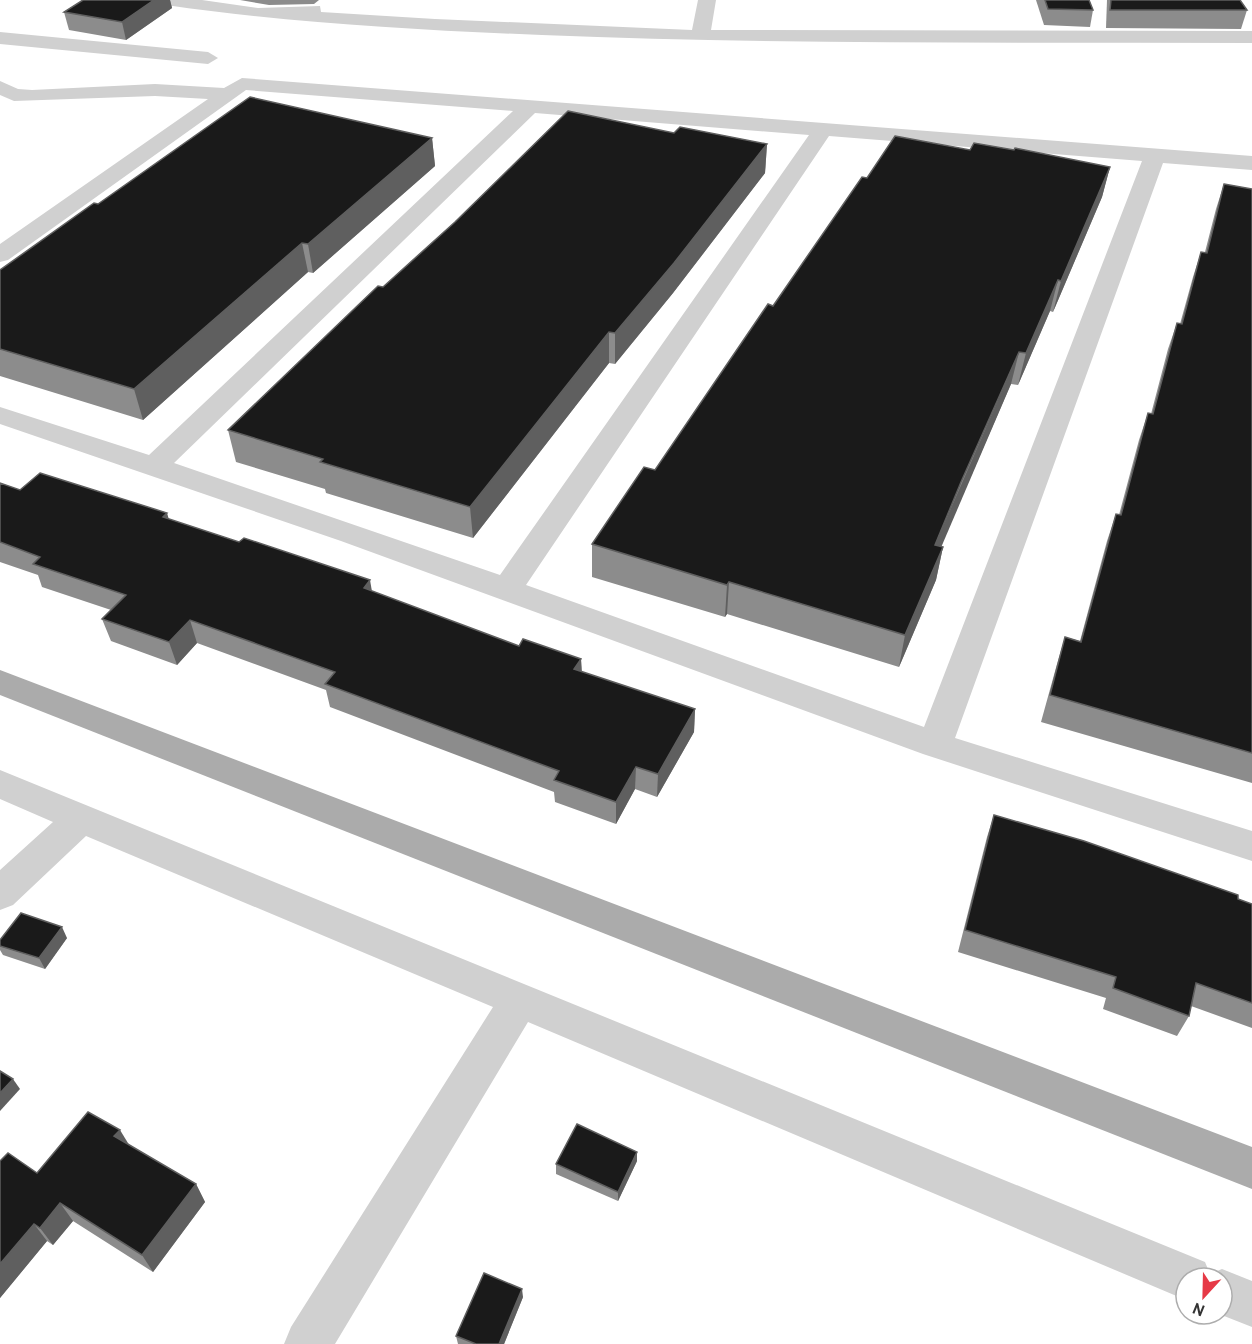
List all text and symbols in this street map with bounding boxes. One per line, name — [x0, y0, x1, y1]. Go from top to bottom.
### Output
north arrow — [1174, 1266, 1234, 1326]
text: N — [1190, 1297, 1208, 1319]

